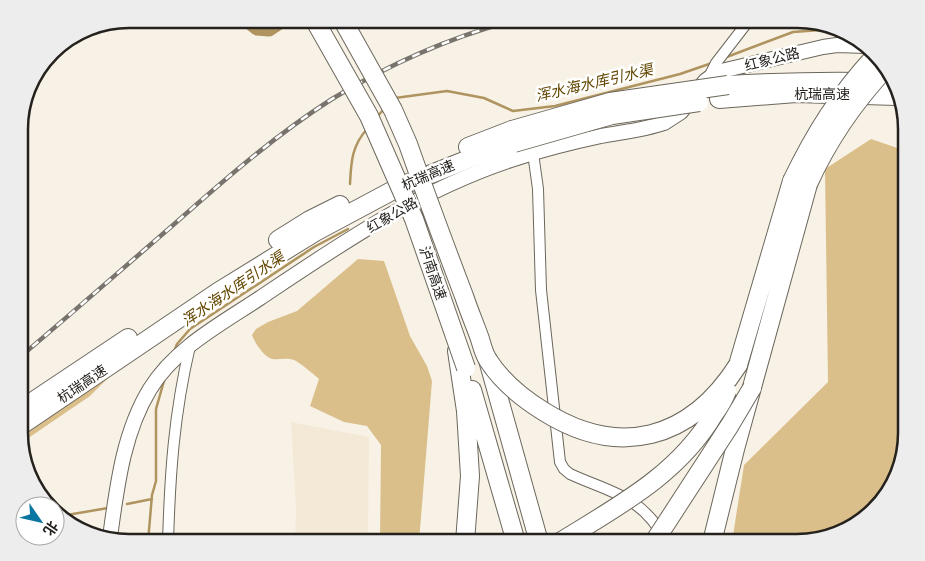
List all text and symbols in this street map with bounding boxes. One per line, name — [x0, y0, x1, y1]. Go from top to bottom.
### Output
street label: 红象公路 — [743, 44, 801, 74]
water label: 浑水海水库引水渠 — [534, 60, 656, 105]
street label: 杭瑞高速 — [794, 86, 850, 102]
street label: 杭瑞高速 — [399, 157, 457, 193]
street label: 红象公路 — [364, 194, 420, 236]
street label: 泸南高速 — [416, 244, 450, 302]
water label: 浑水海水库引水渠 — [178, 247, 289, 330]
street label: 杭瑞高速 — [54, 362, 110, 406]
north arrow — [15, 496, 65, 546]
text: 北 — [40, 518, 61, 539]

